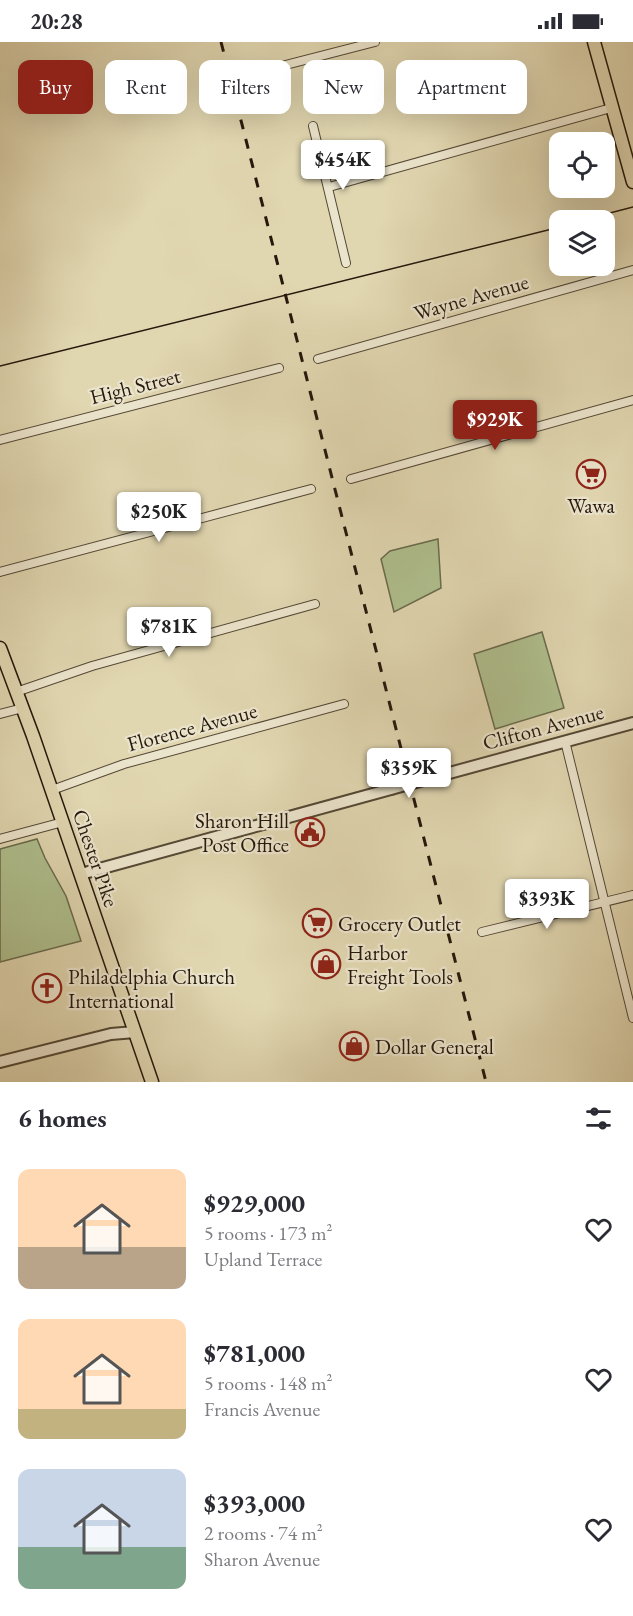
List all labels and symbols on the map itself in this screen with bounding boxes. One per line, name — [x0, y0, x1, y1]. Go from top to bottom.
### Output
pin: $454K — [301, 140, 385, 191]
street label: Wayne Avenue — [410, 268, 532, 326]
street label: High Street — [87, 362, 184, 410]
pin: $929K — [453, 400, 537, 451]
supermarket icon: Wawa — [575, 458, 607, 490]
pin: $250K — [117, 492, 201, 543]
place label: Wawa — [567, 492, 615, 519]
pin: $781K — [127, 607, 211, 658]
street label: Florence Avenue — [124, 697, 260, 757]
street label: Clifton Avenue — [479, 698, 607, 756]
pin: $359K — [367, 748, 451, 799]
street label: Chester Pike — [67, 806, 125, 910]
place label: Sharon Hill Post Office — [195, 807, 289, 858]
public building icon: Sharon Hill Post Office — [294, 816, 326, 848]
pin: $393K — [505, 879, 589, 930]
supermarket icon: Grocery Outlet — [301, 907, 333, 939]
place label: Grocery Outlet — [338, 910, 461, 937]
place label: Harbor Freight Tools — [347, 939, 453, 990]
shop icon: Harbor Freight Tools — [310, 948, 342, 980]
place label: Philadelphia Church International — [68, 963, 235, 1014]
church icon: Philadelphia Church International — [31, 972, 63, 1004]
shop icon: Dollar General — [338, 1030, 370, 1062]
place label: Dollar General — [375, 1033, 494, 1060]

